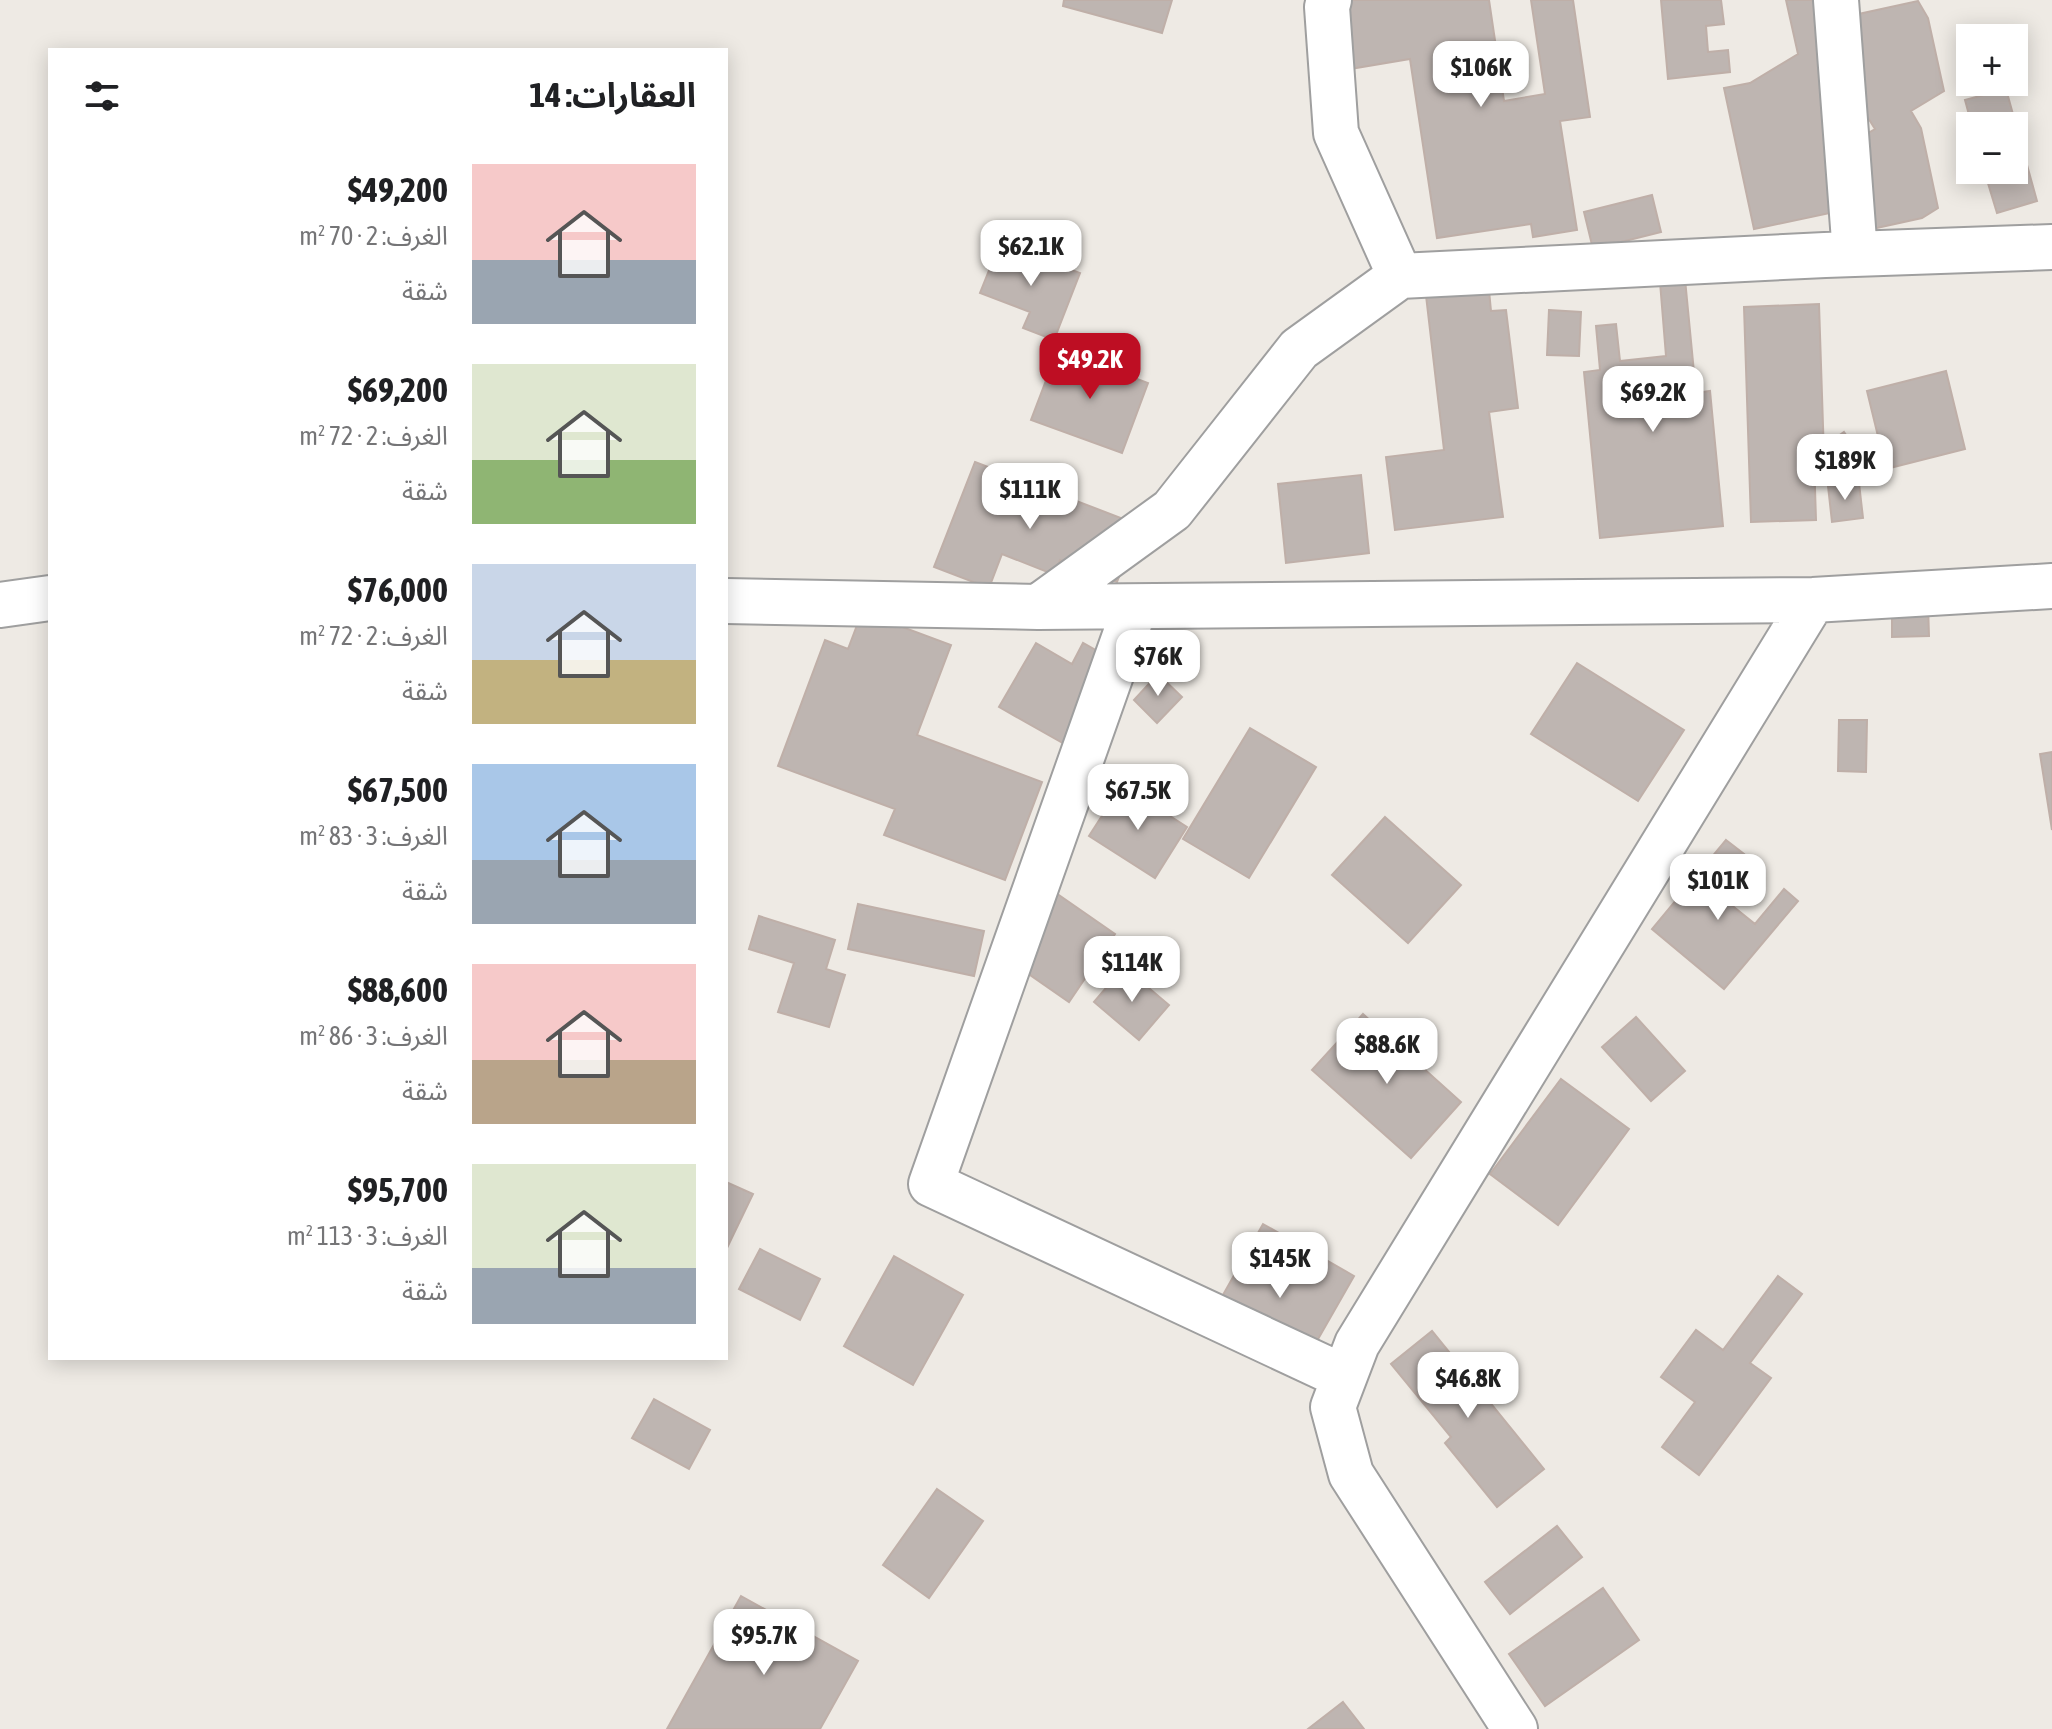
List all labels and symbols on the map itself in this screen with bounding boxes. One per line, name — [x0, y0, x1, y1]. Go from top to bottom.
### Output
pin: $106K — [1425, 41, 1537, 109]
pin: $62.1K — [966, 220, 1096, 288]
pin: $49.2K — [1025, 333, 1155, 401]
pin: $69.2K — [1588, 366, 1718, 434]
pin: $189K — [1789, 434, 1901, 502]
pin: $111K — [974, 463, 1086, 531]
pin: $76K — [1111, 630, 1205, 698]
pin: $67.5K — [1073, 764, 1203, 832]
pin: $101K — [1662, 854, 1774, 922]
pin: $114K — [1076, 936, 1188, 1004]
pin: $88.6K — [1322, 1018, 1452, 1086]
pin: $145K — [1224, 1232, 1336, 1300]
pin: $46.8K — [1403, 1352, 1533, 1420]
pin: $95.7K — [699, 1609, 829, 1677]

